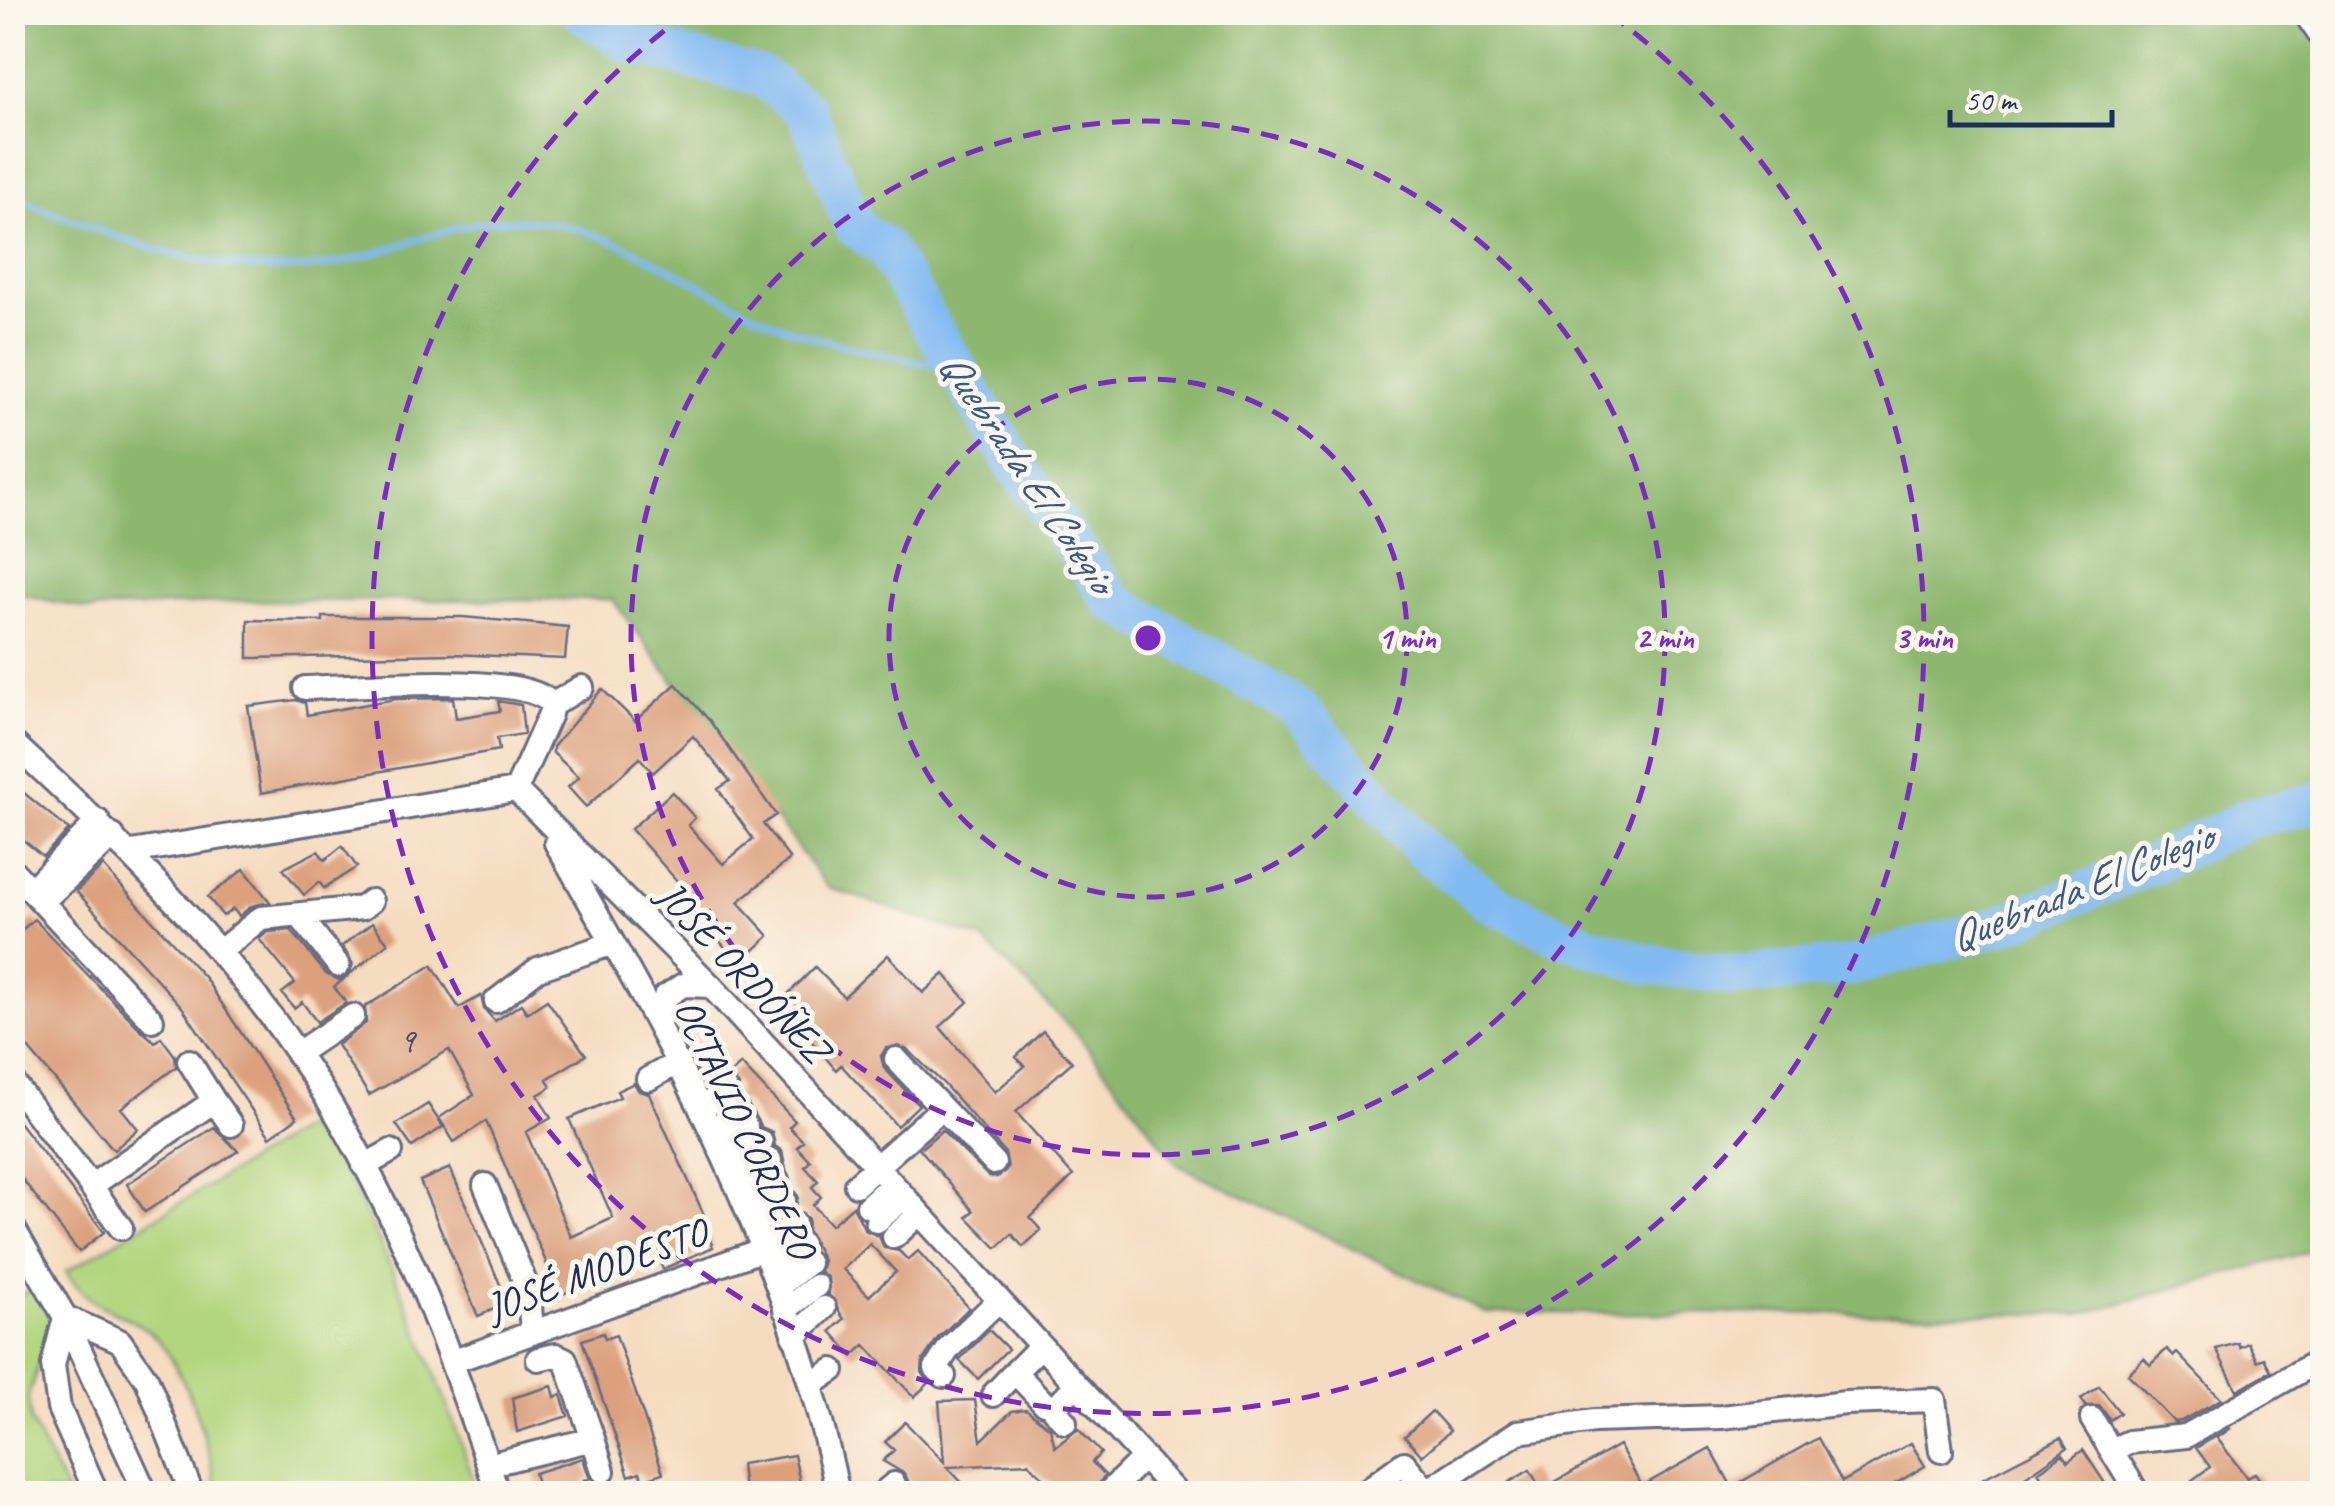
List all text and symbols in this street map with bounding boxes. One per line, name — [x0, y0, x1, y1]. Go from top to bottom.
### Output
scale bar — [1950, 65, 2112, 127]
text: 50 m — [1965, 81, 2018, 119]
water label: Quebrada El Colegio — [927, 342, 1131, 608]
text: 1 min — [1378, 619, 1437, 657]
text: 2 min — [1636, 619, 1695, 657]
text: 3 min — [1895, 619, 1954, 657]
centre of rings — [1130, 620, 1166, 656]
water label: Quebrada El Colegio — [1942, 808, 2226, 964]
street label: JOSÉ ORDÓÑEZ — [645, 869, 844, 1077]
street label: OCTAVIO CORDERO — [663, 991, 829, 1270]
house number: 9 — [399, 1018, 418, 1063]
street label: JOSÉ MODESTO — [477, 1205, 717, 1334]

